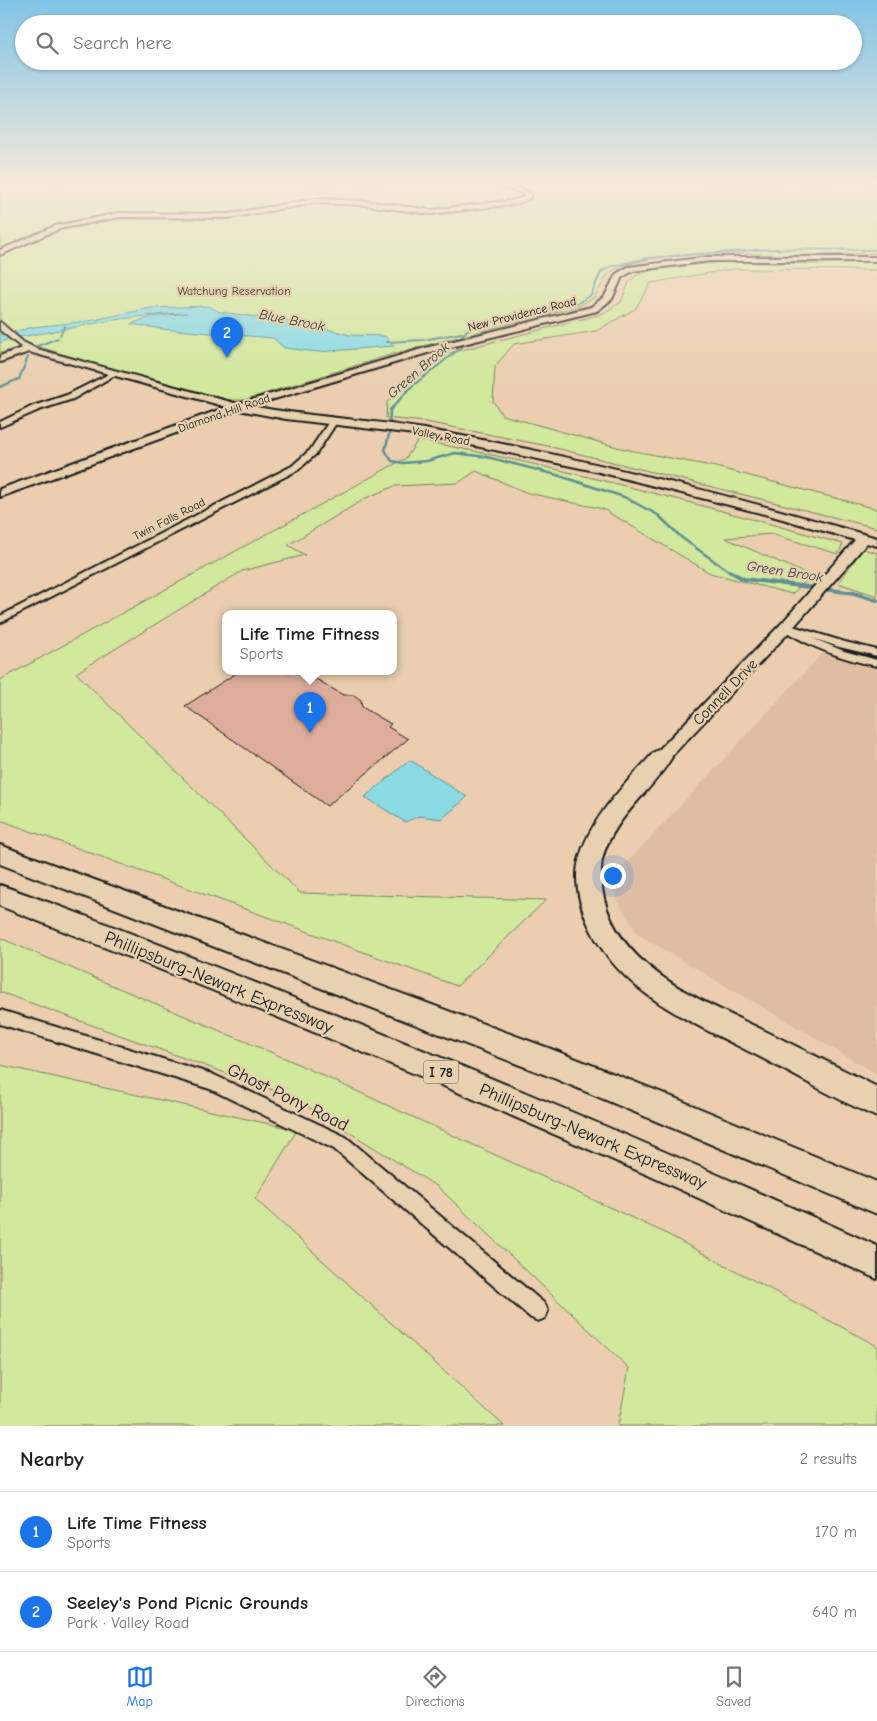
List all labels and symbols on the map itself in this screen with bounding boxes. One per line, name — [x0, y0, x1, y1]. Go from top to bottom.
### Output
park label: Watchung Reservation — [177, 284, 291, 298]
street label: New Providence Road — [466, 294, 578, 334]
water label: Blue Brook — [258, 306, 326, 335]
pin: 2 — [211, 317, 243, 358]
water label: Green Brook — [384, 339, 453, 402]
street label: Diamond Hill Road — [176, 391, 272, 435]
street label: Valley Road — [411, 424, 471, 448]
street label: Twin Falls Road — [130, 495, 208, 543]
water label: Green Brook — [746, 557, 825, 586]
street label: Connell Drive — [689, 655, 761, 729]
pin: 1 — [294, 692, 326, 733]
your location — [600, 863, 626, 889]
street label: Phillipsburg-Newark Expressway — [101, 927, 337, 1038]
street label: Ghost Pony Road — [224, 1059, 352, 1136]
road number: I 78 — [424, 1060, 458, 1084]
street label: Phillipsburg-Newark Expressway — [476, 1079, 710, 1194]

